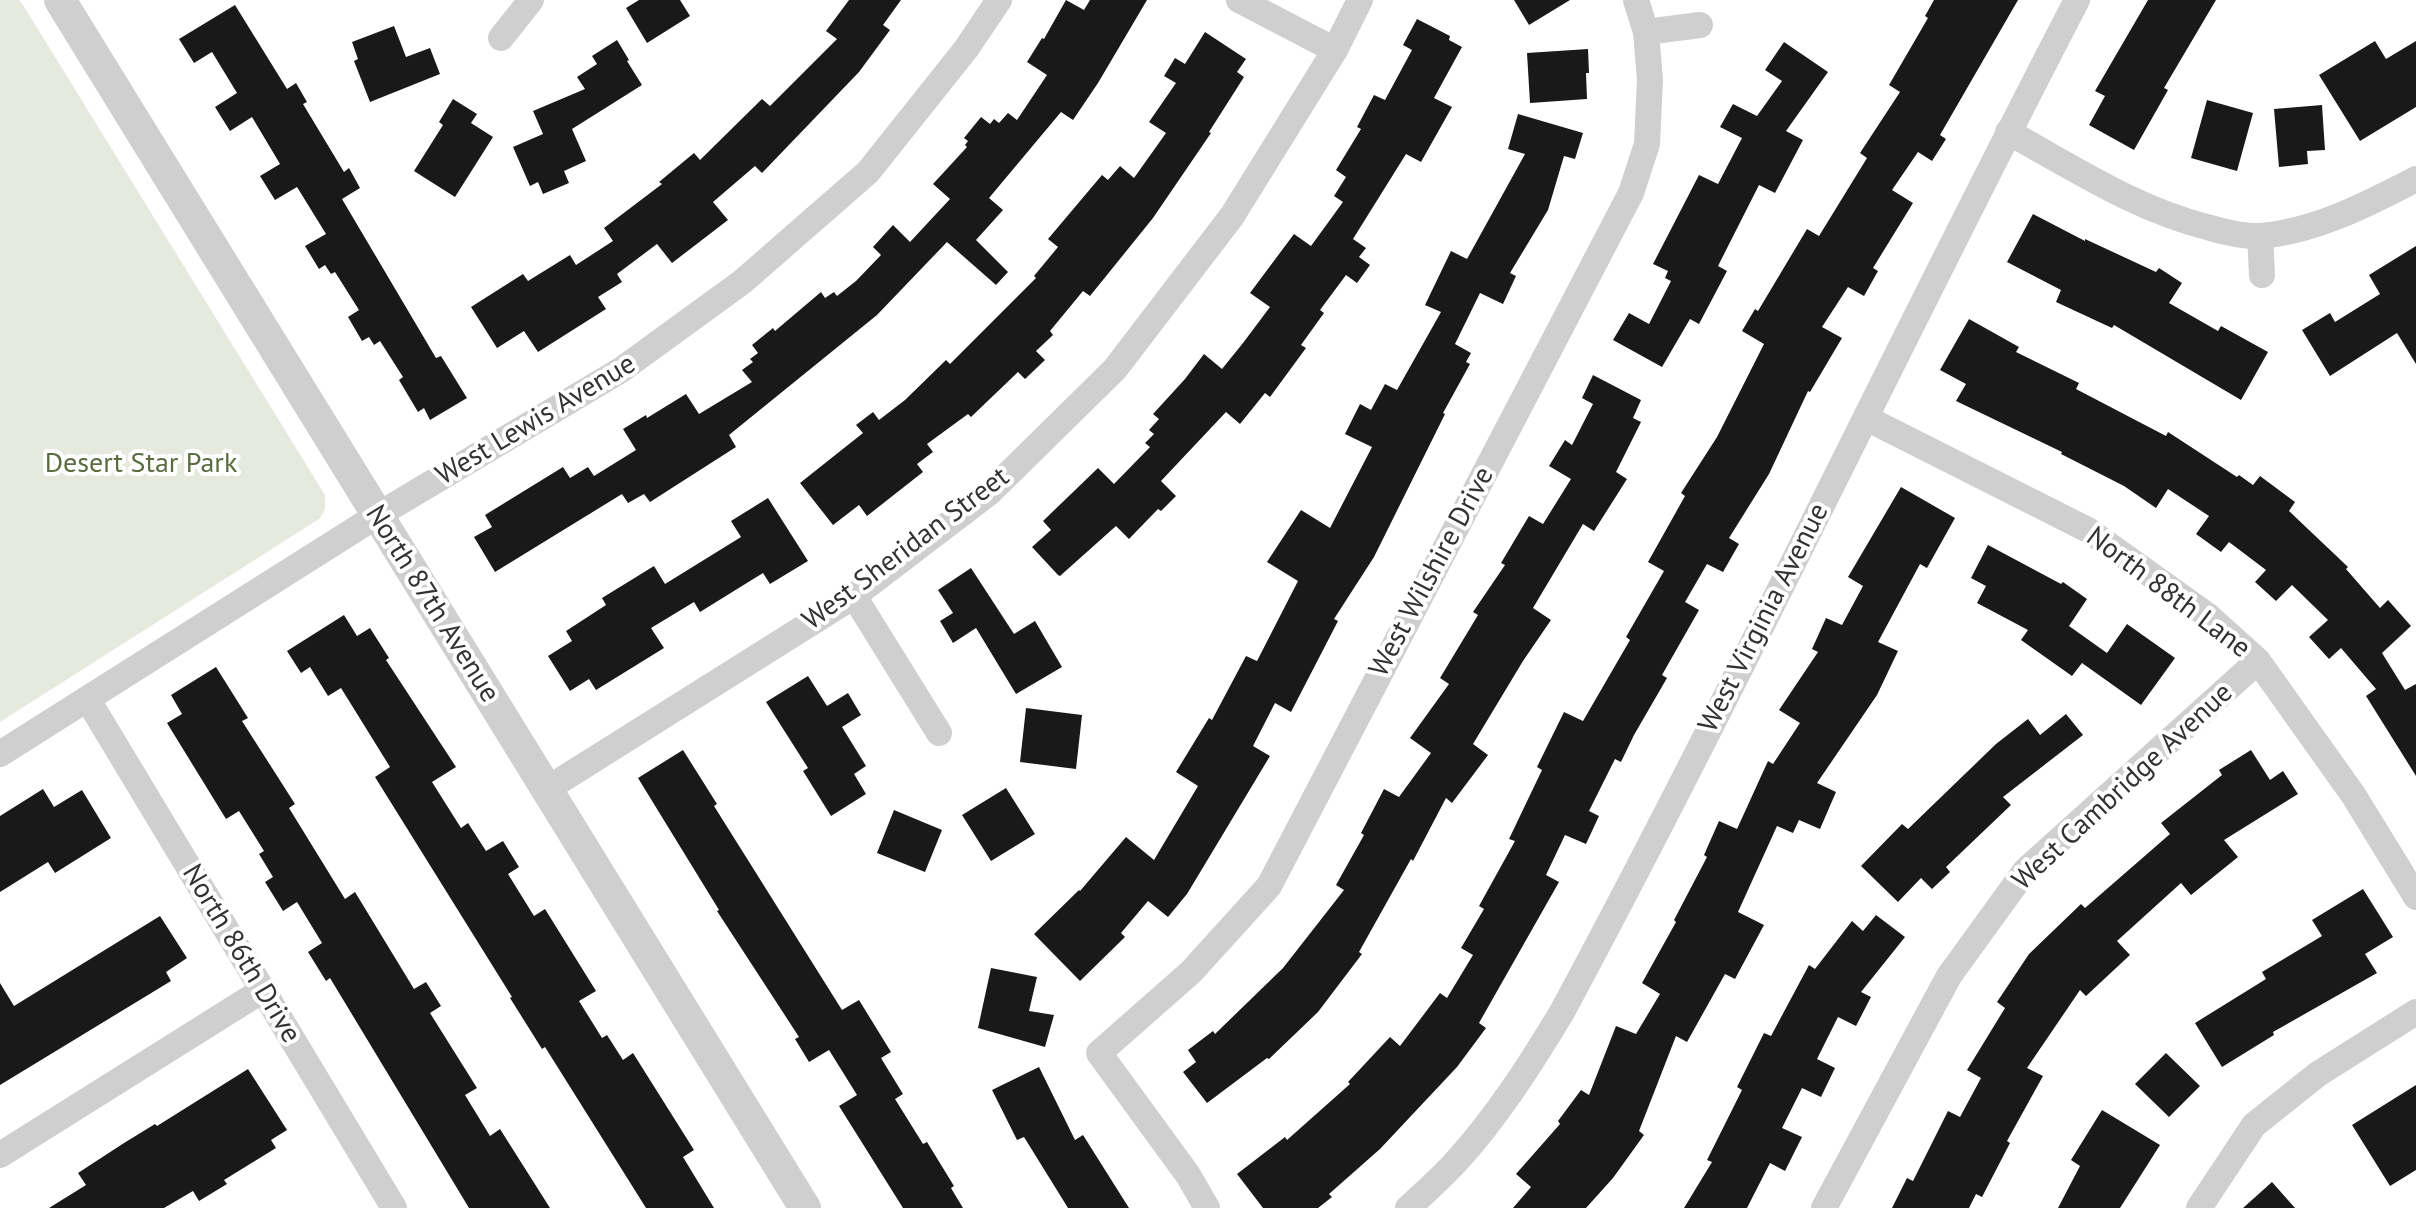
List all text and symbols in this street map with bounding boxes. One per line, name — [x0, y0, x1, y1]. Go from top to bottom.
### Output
street label: West Lewis Avenue — [430, 347, 642, 493]
park label: Desert Star Park — [45, 447, 237, 481]
street label: West Sheridan Street — [796, 460, 1016, 638]
street label: West Wilshire Drive — [1363, 462, 1501, 682]
street label: West Virginia Avenue — [1692, 498, 1836, 738]
street label: North 87th Avenue — [358, 499, 506, 709]
street label: North 88th Lane — [2079, 520, 2257, 666]
street label: West Cambridge Avenue — [2006, 676, 2240, 898]
street label: North 86th Drive — [175, 859, 307, 1049]

